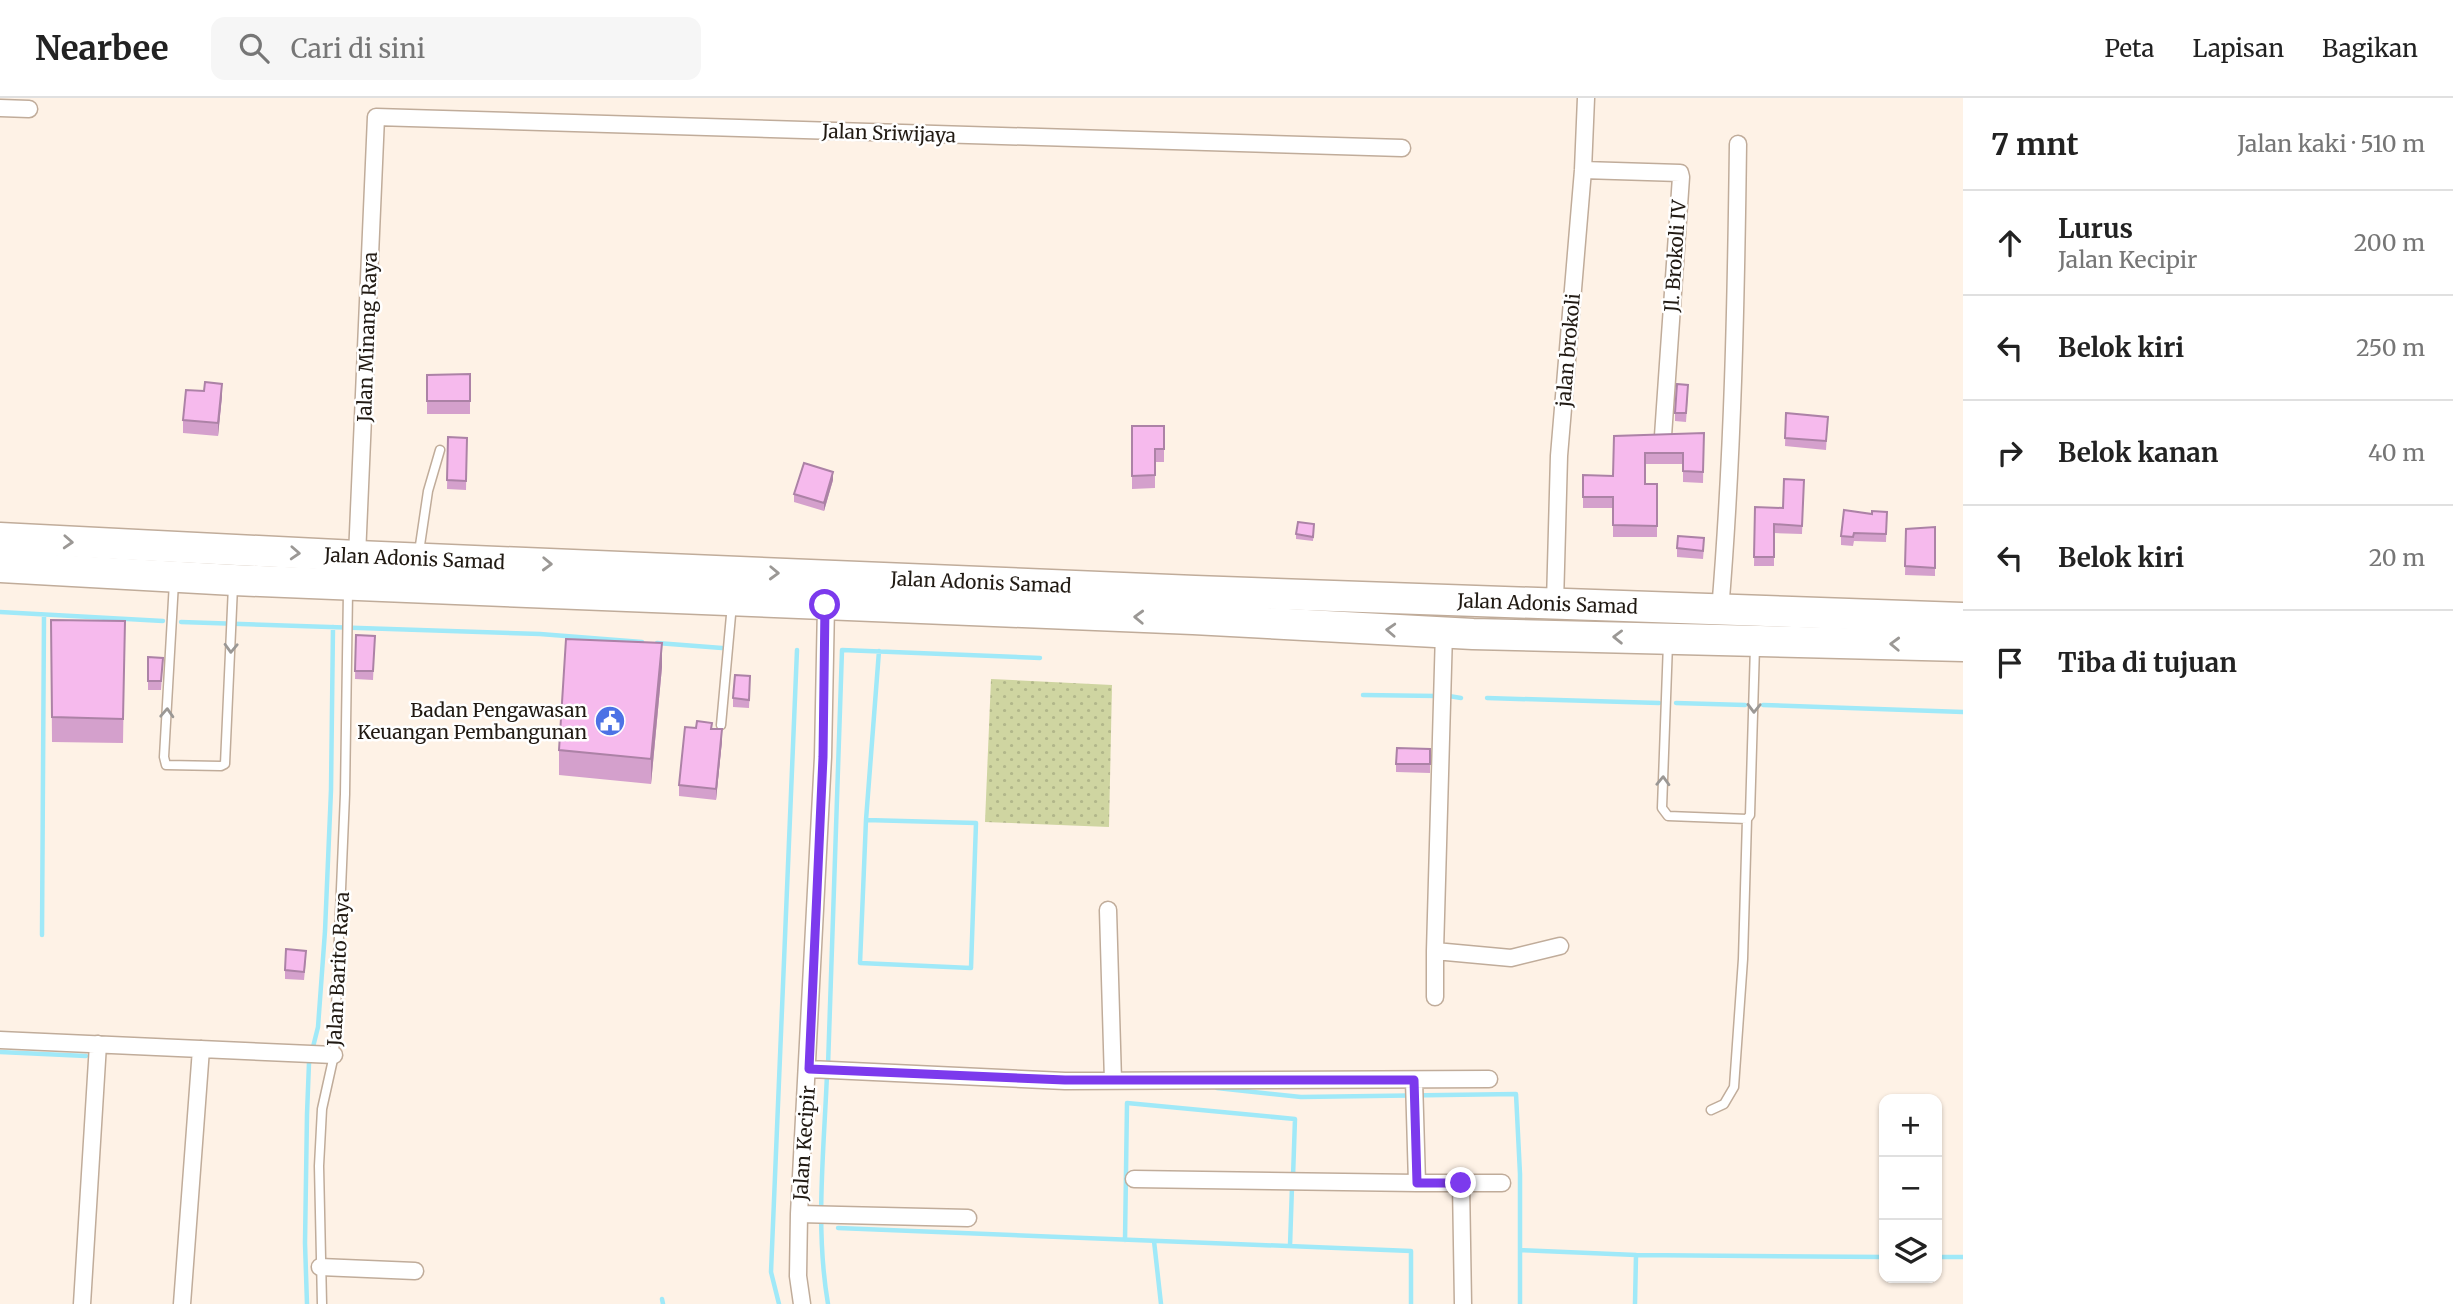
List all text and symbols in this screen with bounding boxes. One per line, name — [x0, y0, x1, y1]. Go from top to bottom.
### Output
search box — [211, 17, 701, 80]
text: Nearbee — [35, 28, 169, 69]
icon: search — [235, 29, 273, 67]
text: Cari di sini — [291, 32, 425, 65]
text: Peta — [2104, 33, 2154, 64]
text: Lapisan — [2192, 33, 2284, 64]
text: Bagikan — [2322, 33, 2418, 64]
street label: Jalan Sriwijaya — [821, 119, 956, 147]
text: 7 mnt — [1991, 125, 2078, 163]
text: Jalan kaki · 510 m — [2237, 129, 2425, 158]
street label: Jl. Brokoli IV — [1659, 198, 1691, 314]
text: Lurus — [2058, 212, 2133, 245]
icon: ahead — [1991, 224, 2029, 262]
text: 200 m — [2354, 228, 2425, 257]
text: Jalan Kecipir — [2058, 245, 2197, 274]
street label: Jalan Minang Raya — [352, 252, 382, 423]
street label: jalan brokoli — [1551, 292, 1585, 409]
icon: left — [1991, 329, 2029, 367]
text: Belok kiri — [2058, 331, 2184, 364]
text: 250 m — [2356, 333, 2425, 362]
icon: right — [1991, 434, 2029, 472]
text: Belok kanan — [2058, 436, 2218, 469]
text: 40 m — [2368, 438, 2425, 467]
one-way arrow — [63, 534, 74, 549]
icon: left — [1991, 539, 2029, 577]
text: Belok kiri — [2058, 541, 2184, 574]
street label: Jalan Adonis Samad — [322, 542, 505, 574]
text: 20 m — [2369, 543, 2425, 572]
one-way arrow — [290, 546, 301, 561]
one-way arrow — [542, 556, 553, 571]
one-way arrow — [769, 566, 780, 581]
street label: Jalan Adonis Samad — [889, 566, 1072, 598]
street label: Jalan Adonis Samad — [1456, 588, 1638, 619]
route start — [809, 589, 840, 620]
one-way arrow — [1134, 610, 1145, 625]
one-way arrow — [1385, 622, 1396, 637]
one-way arrow — [1613, 629, 1623, 645]
one-way arrow — [1889, 636, 1900, 652]
one-way arrow — [223, 643, 238, 654]
icon: arrive — [1991, 644, 2029, 682]
text: Tiba di tujuan — [2058, 646, 2237, 679]
place label: Badan Pengawasan Keuangan Pembangunan — [357, 698, 587, 744]
one-way arrow — [1746, 703, 1762, 714]
public building icon: Badan Pengawasan Keuangan Pembangunan — [593, 704, 627, 738]
one-way arrow — [159, 708, 174, 719]
one-way arrow — [1656, 776, 1671, 787]
street label: Jalan Barito Raya — [322, 891, 354, 1048]
street label: Jalan Kecipir — [788, 1084, 820, 1202]
map controls — [1879, 1094, 1942, 1283]
button: + — [1879, 1094, 1942, 1157]
button: − — [1879, 1157, 1942, 1220]
route end — [1445, 1167, 1476, 1198]
button: layers — [1879, 1220, 1942, 1283]

